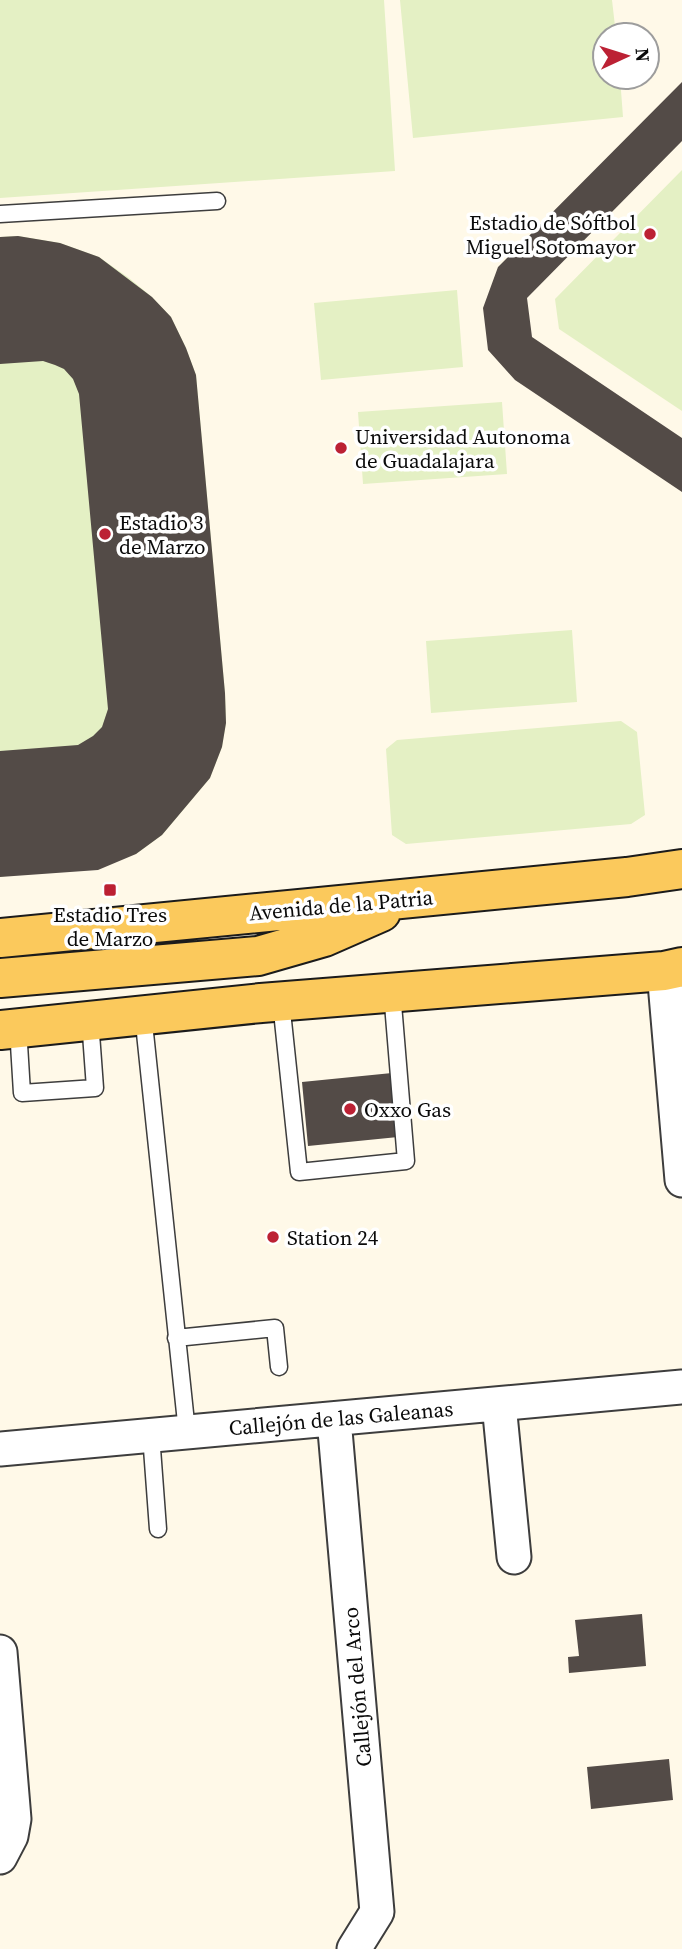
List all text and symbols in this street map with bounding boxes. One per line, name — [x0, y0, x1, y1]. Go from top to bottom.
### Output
north arrow — [591, 21, 661, 91]
text: N — [630, 47, 656, 63]
place label: Estadio de Sóftbol Miguel Sotomayor — [466, 208, 636, 261]
marker: Estadio de Sóftbol Miguel Sotomayor — [642, 226, 658, 242]
place label: Universidad Autonoma de Guadalajara — [355, 422, 571, 475]
marker: Universidad Autonoma de Guadalajara — [333, 440, 349, 456]
place label: Estadio 3 de Marzo — [119, 508, 206, 561]
marker: Estadio 3 de Marzo — [97, 526, 113, 542]
marker: Estadio Tres de Marzo — [102, 882, 118, 898]
street label: Avenida de la Patria — [248, 882, 435, 927]
place label: Estadio Tres de Marzo — [53, 900, 167, 953]
place label: Oxxo Gas — [364, 1095, 451, 1124]
marker: Oxxo Gas — [342, 1101, 358, 1117]
place label: Station 24 — [287, 1223, 379, 1252]
marker: Station 24 — [265, 1229, 281, 1245]
street label: Callejón de las Galeanas — [228, 1394, 454, 1442]
street label: Callejón del Arco — [336, 1606, 378, 1768]

